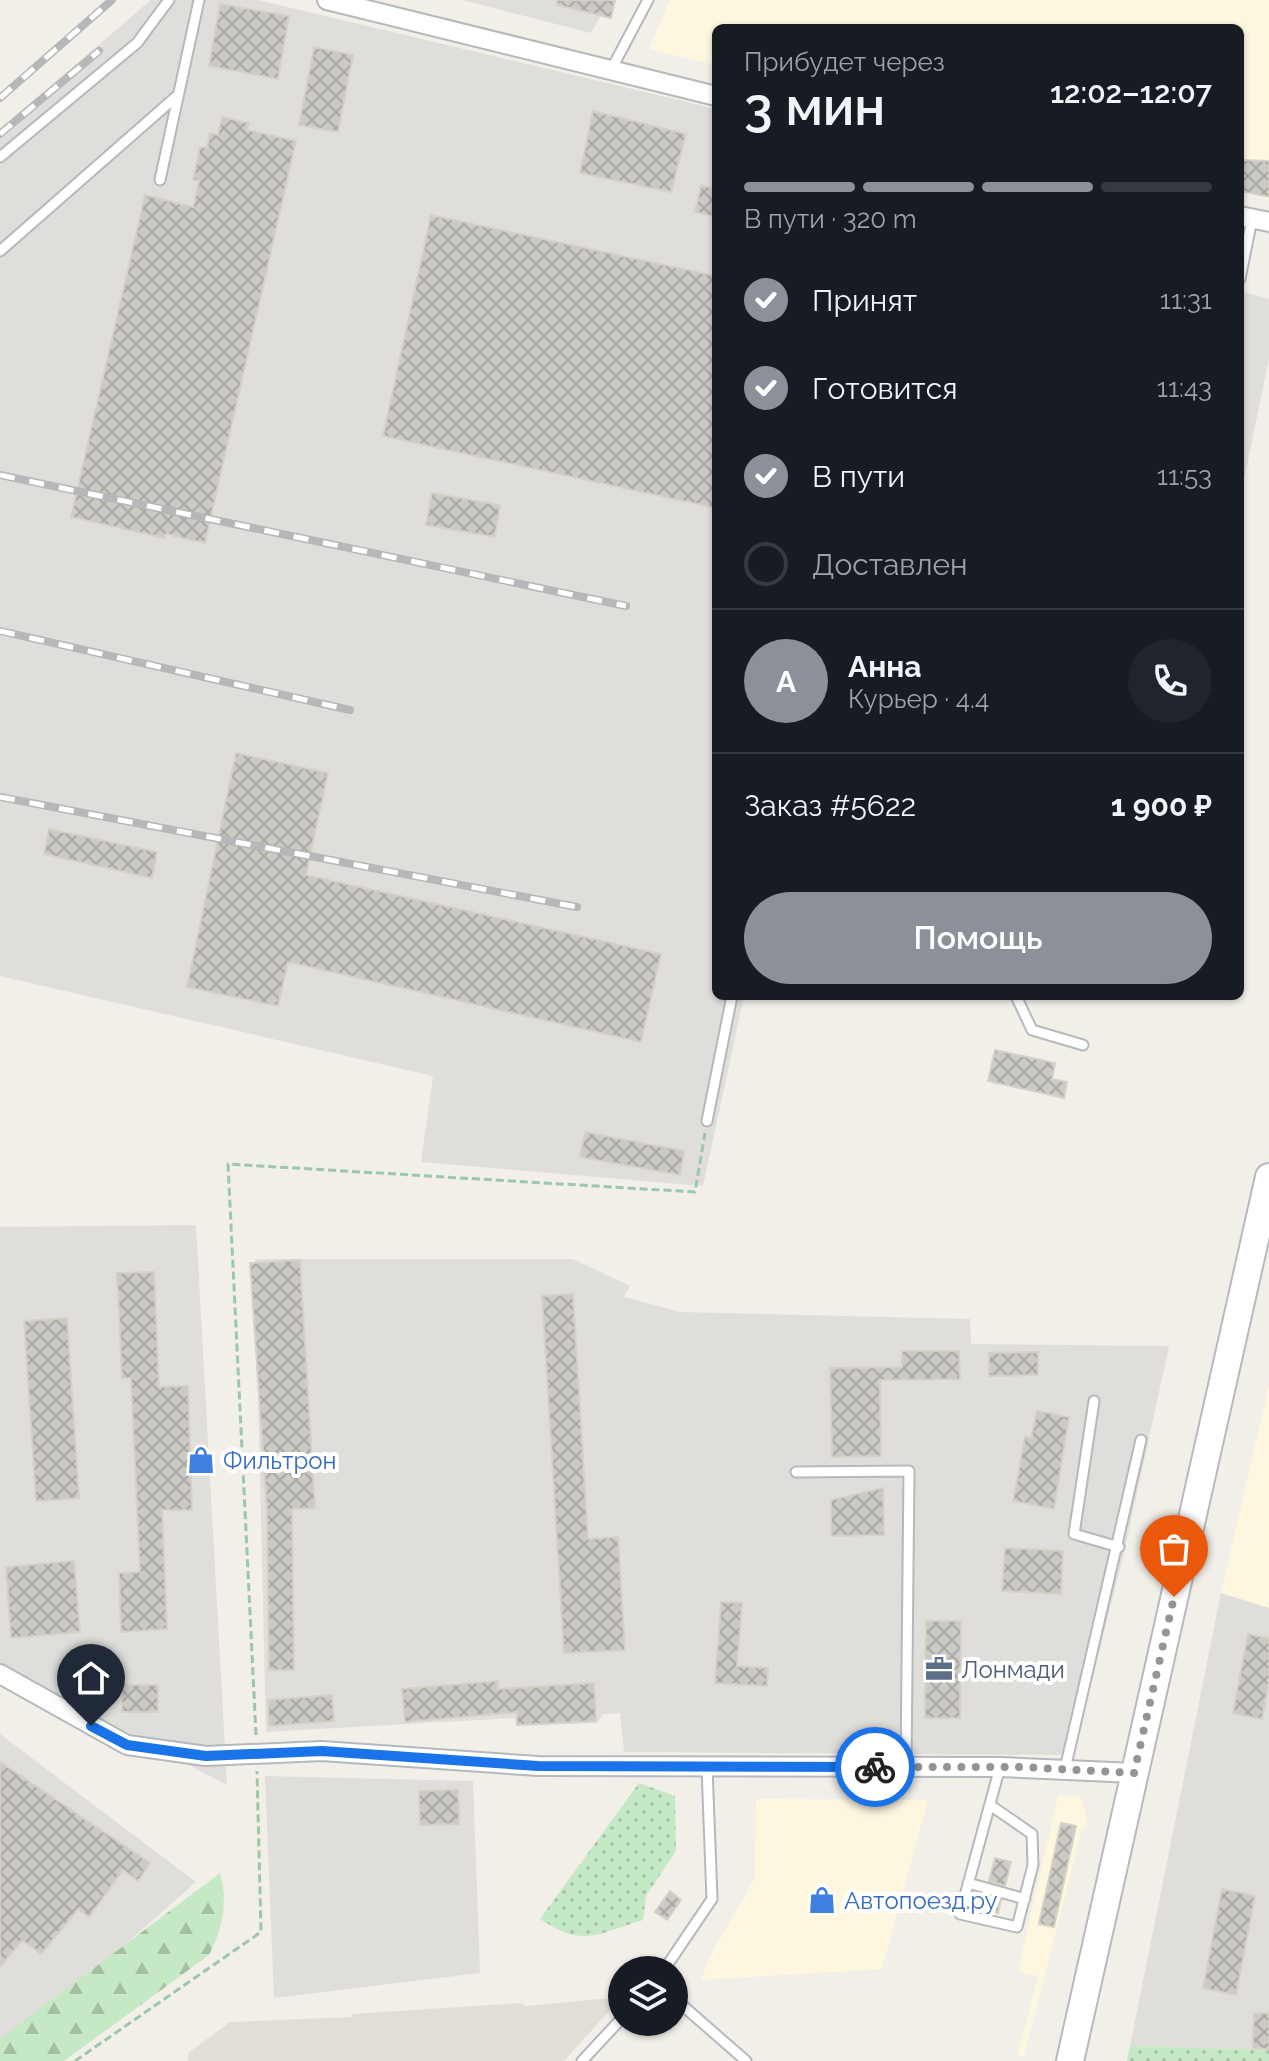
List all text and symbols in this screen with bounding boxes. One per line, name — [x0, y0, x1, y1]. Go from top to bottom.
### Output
text: Прибудет через — [744, 47, 945, 77]
text: 12:02–12:07 — [1050, 75, 1212, 110]
text: 3 мин — [744, 76, 885, 137]
text: В пути · 320 m — [744, 204, 917, 234]
icon: check — [744, 278, 788, 322]
text: Принят — [812, 283, 917, 318]
text: 11:31 — [1160, 285, 1212, 315]
icon: check — [744, 366, 788, 410]
text: Готовится — [812, 371, 958, 406]
text: 11:43 — [1157, 373, 1212, 403]
icon: check — [744, 454, 788, 498]
text: В пути — [812, 459, 905, 494]
text: 11:53 — [1157, 461, 1212, 491]
text: Доставлен — [812, 547, 968, 582]
button: phone — [1128, 639, 1212, 723]
text: Анна — [848, 649, 922, 684]
text: А — [776, 664, 796, 699]
text: Курьер · 4.4 — [848, 684, 989, 714]
text: Заказ #5622 — [744, 788, 916, 823]
text: 1 900 ₽ — [1111, 788, 1212, 823]
button: Помощь — [744, 892, 1212, 984]
shop icon: Фильтрон — [186, 1445, 216, 1475]
place label: Фильтрон — [223, 1446, 337, 1475]
pin — [1140, 1515, 1208, 1597]
icon: bag — [1152, 1527, 1196, 1571]
pin — [57, 1644, 125, 1726]
office icon: Лонмади — [924, 1654, 954, 1684]
place label: Лонмади — [961, 1655, 1065, 1684]
icon: home — [69, 1656, 113, 1700]
courier — [835, 1727, 915, 1807]
icon: bike — [853, 1745, 897, 1789]
shop icon: Автопоезд.ру — [807, 1885, 837, 1915]
place label: Автопоезд.ру — [844, 1886, 998, 1915]
map controls — [608, 1956, 688, 2036]
button: layers — [608, 1956, 688, 2036]

